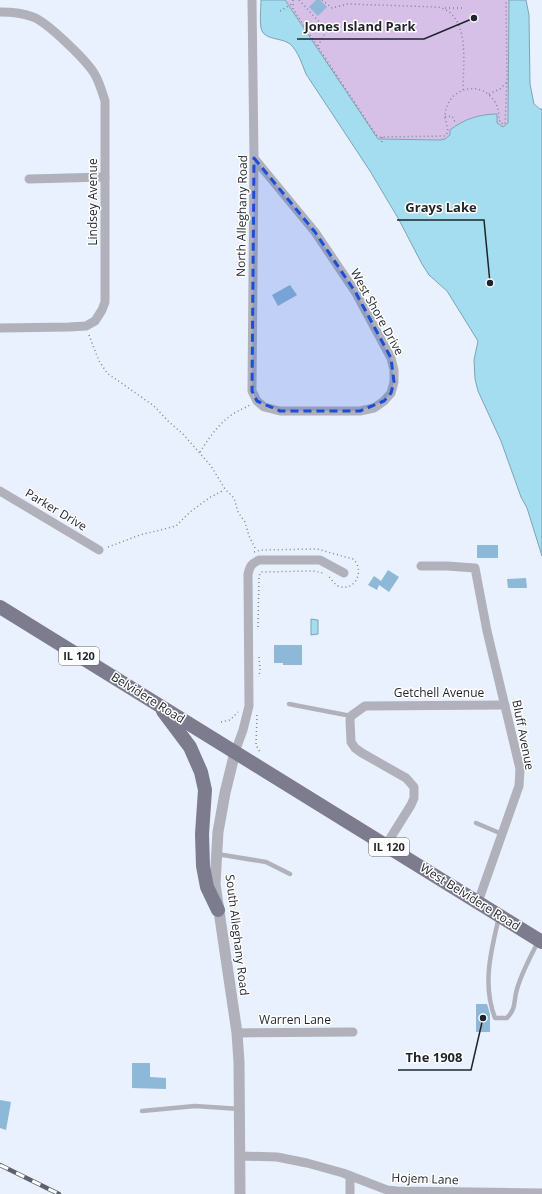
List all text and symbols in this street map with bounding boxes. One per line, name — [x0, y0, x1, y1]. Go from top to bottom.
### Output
callout: Jones Island Park — [297, 14, 424, 39]
text: Jones Island Park — [303, 17, 416, 35]
street label: North Alleghany Road — [232, 155, 251, 277]
street label: Lindsey Avenue — [84, 158, 101, 246]
callout: Grays Lake — [397, 195, 484, 220]
text: Grays Lake — [405, 198, 477, 216]
street label: West Shore Drive — [347, 266, 408, 358]
street label: Parker Drive — [22, 484, 91, 535]
road number: IL 120 — [59, 647, 99, 665]
street label: Belvidere Road — [108, 668, 188, 727]
street label: Getchell Avenue — [394, 684, 485, 701]
street label: Bluff Avenue — [508, 698, 539, 772]
road number: IL 120 — [369, 838, 409, 856]
street label: West Belvidere Road — [417, 859, 524, 934]
street label: South Alleghany Road — [222, 873, 253, 997]
street label: Warren Lane — [259, 1011, 331, 1028]
callout: The 1908 — [398, 1045, 471, 1070]
text: The 1908 — [406, 1048, 462, 1066]
street label: Hojem Lane — [391, 1169, 459, 1188]

